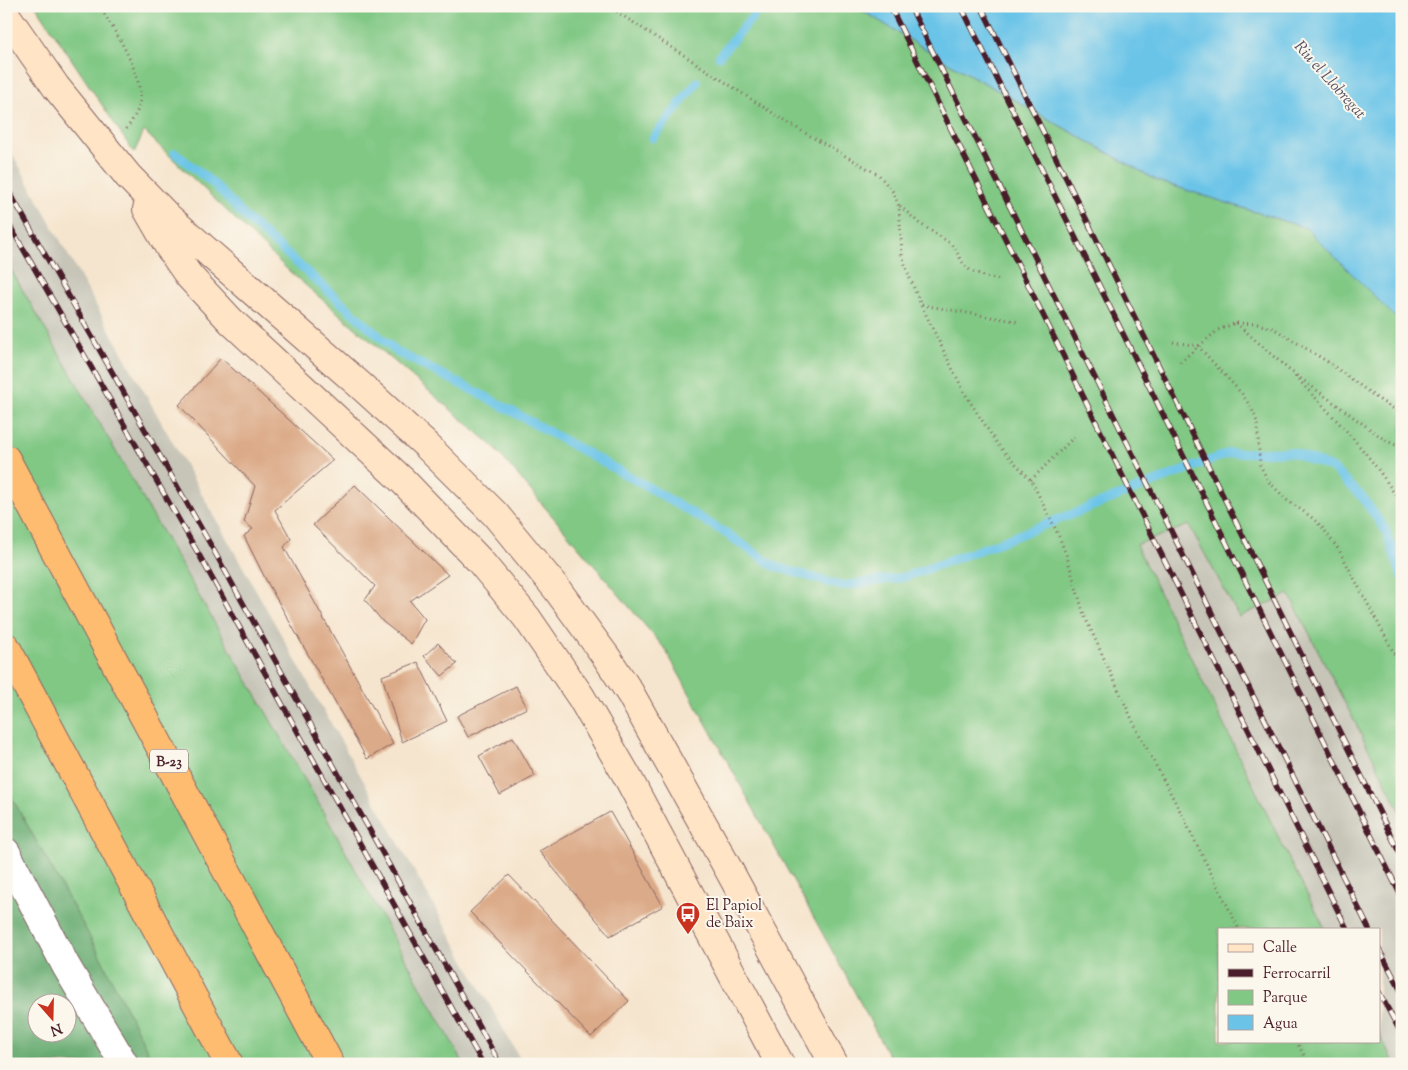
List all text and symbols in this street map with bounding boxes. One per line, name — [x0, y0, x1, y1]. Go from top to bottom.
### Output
water label: Riu el Llobregat — [1288, 36, 1371, 125]
road number: B-23 — [150, 749, 188, 772]
place label: El Papiol de Baix — [706, 896, 762, 934]
bus stop icon: El Papiol de Baix — [675, 901, 701, 935]
legend — [1218, 928, 1380, 1042]
text: Calle — [1263, 938, 1297, 959]
text: Ferrocarril — [1263, 964, 1331, 985]
text: Parque — [1263, 988, 1307, 1009]
north arrow — [28, 992, 78, 1042]
text: Agua — [1263, 1014, 1298, 1035]
text: N — [47, 1017, 64, 1040]

